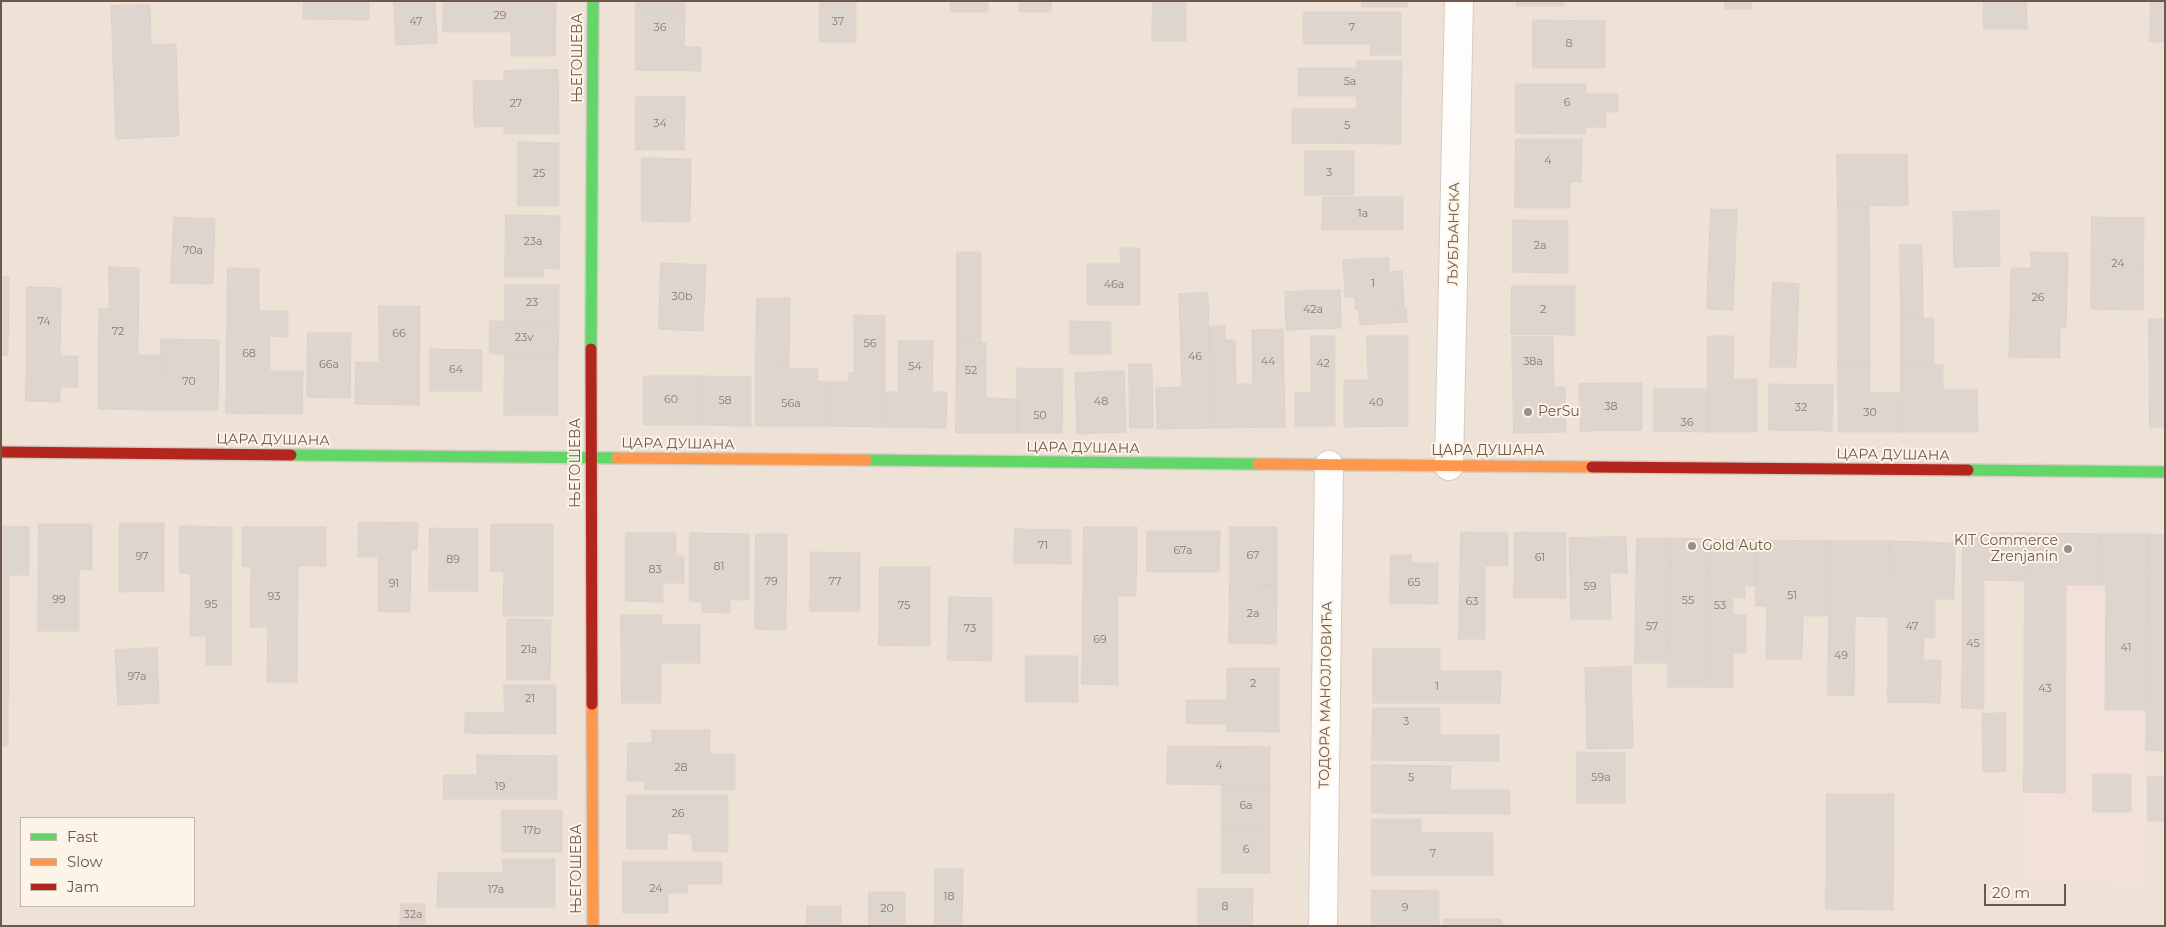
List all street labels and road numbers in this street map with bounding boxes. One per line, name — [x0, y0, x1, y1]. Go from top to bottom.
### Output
street label: ЊЕГОШЕВА — [570, 13, 586, 103]
street label: ЉУБЉАНСКА — [1445, 182, 1463, 286]
street label: ЊЕГОШЕВА — [568, 418, 584, 508]
street label: ЦАРА ДУШАНА — [216, 431, 330, 449]
street label: ЦАРА ДУШАНА — [621, 435, 735, 453]
street label: ЦАРА ДУШАНА — [1026, 439, 1140, 457]
street label: ЦАРА ДУШАНА — [1431, 443, 1545, 459]
street label: ЦАРА ДУШАНА — [1836, 446, 1950, 464]
street label: ТОДОРА МАНОЈЛОВИЋА — [1316, 601, 1336, 789]
street label: ЊЕГОШЕВА — [569, 824, 585, 914]

